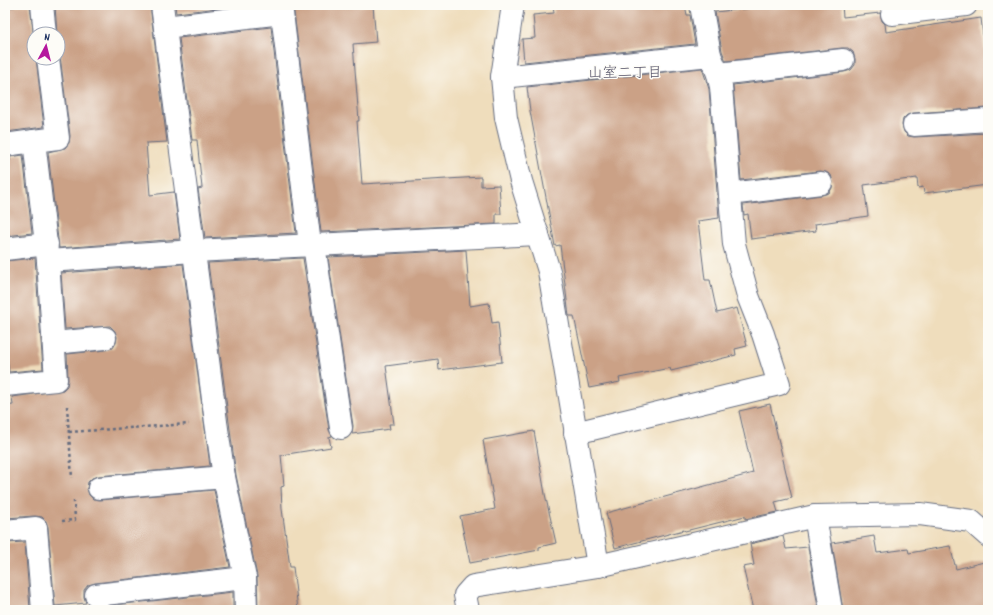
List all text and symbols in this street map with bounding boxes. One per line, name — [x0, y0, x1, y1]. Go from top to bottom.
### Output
north arrow — [26, 26, 66, 66]
text: N — [43, 30, 51, 46]
district label: 山室二丁目 — [587, 63, 663, 85]

